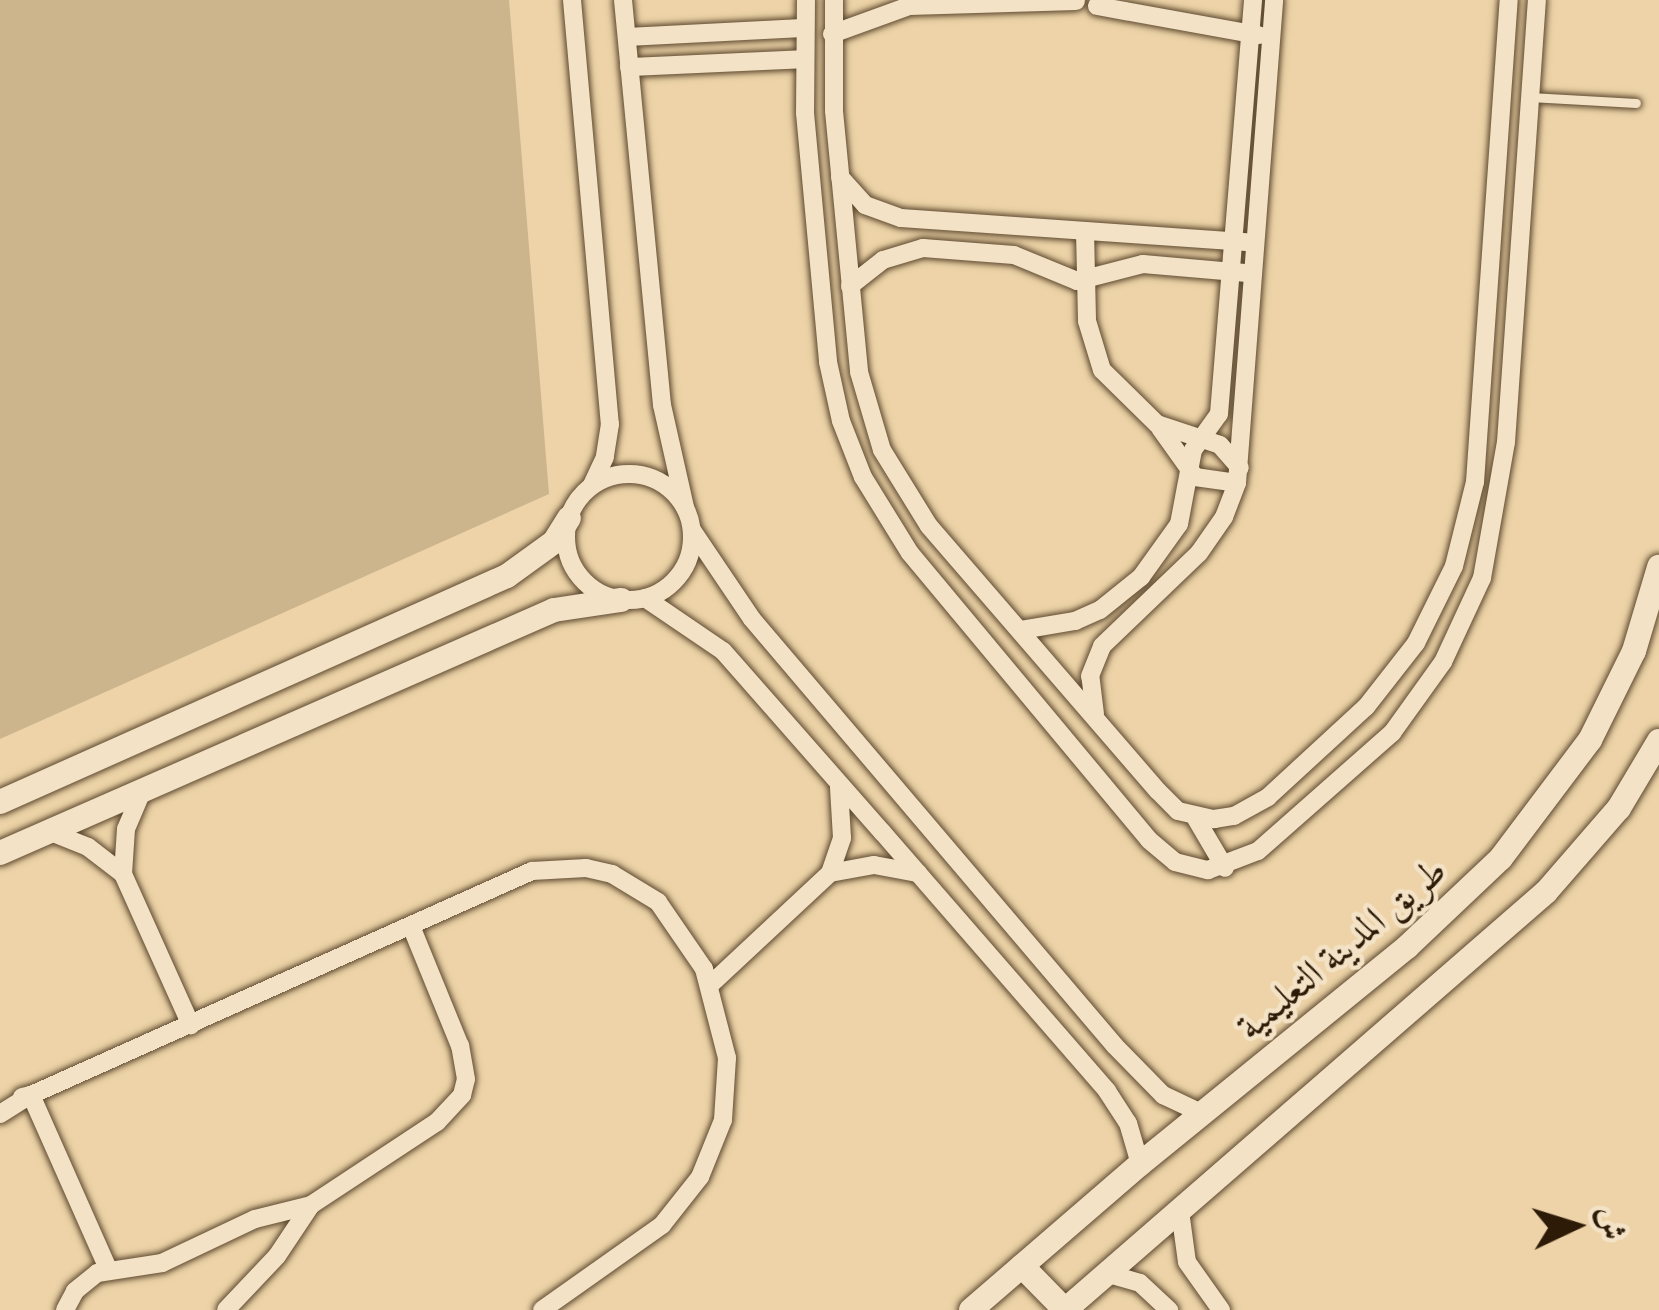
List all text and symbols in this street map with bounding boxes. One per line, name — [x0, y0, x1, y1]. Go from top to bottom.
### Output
street label: طريق المدينة التعليمية — [1227, 848, 1457, 1050]
north arrow — [1515, 1166, 1635, 1286]
text: ش — [1590, 1206, 1633, 1241]

